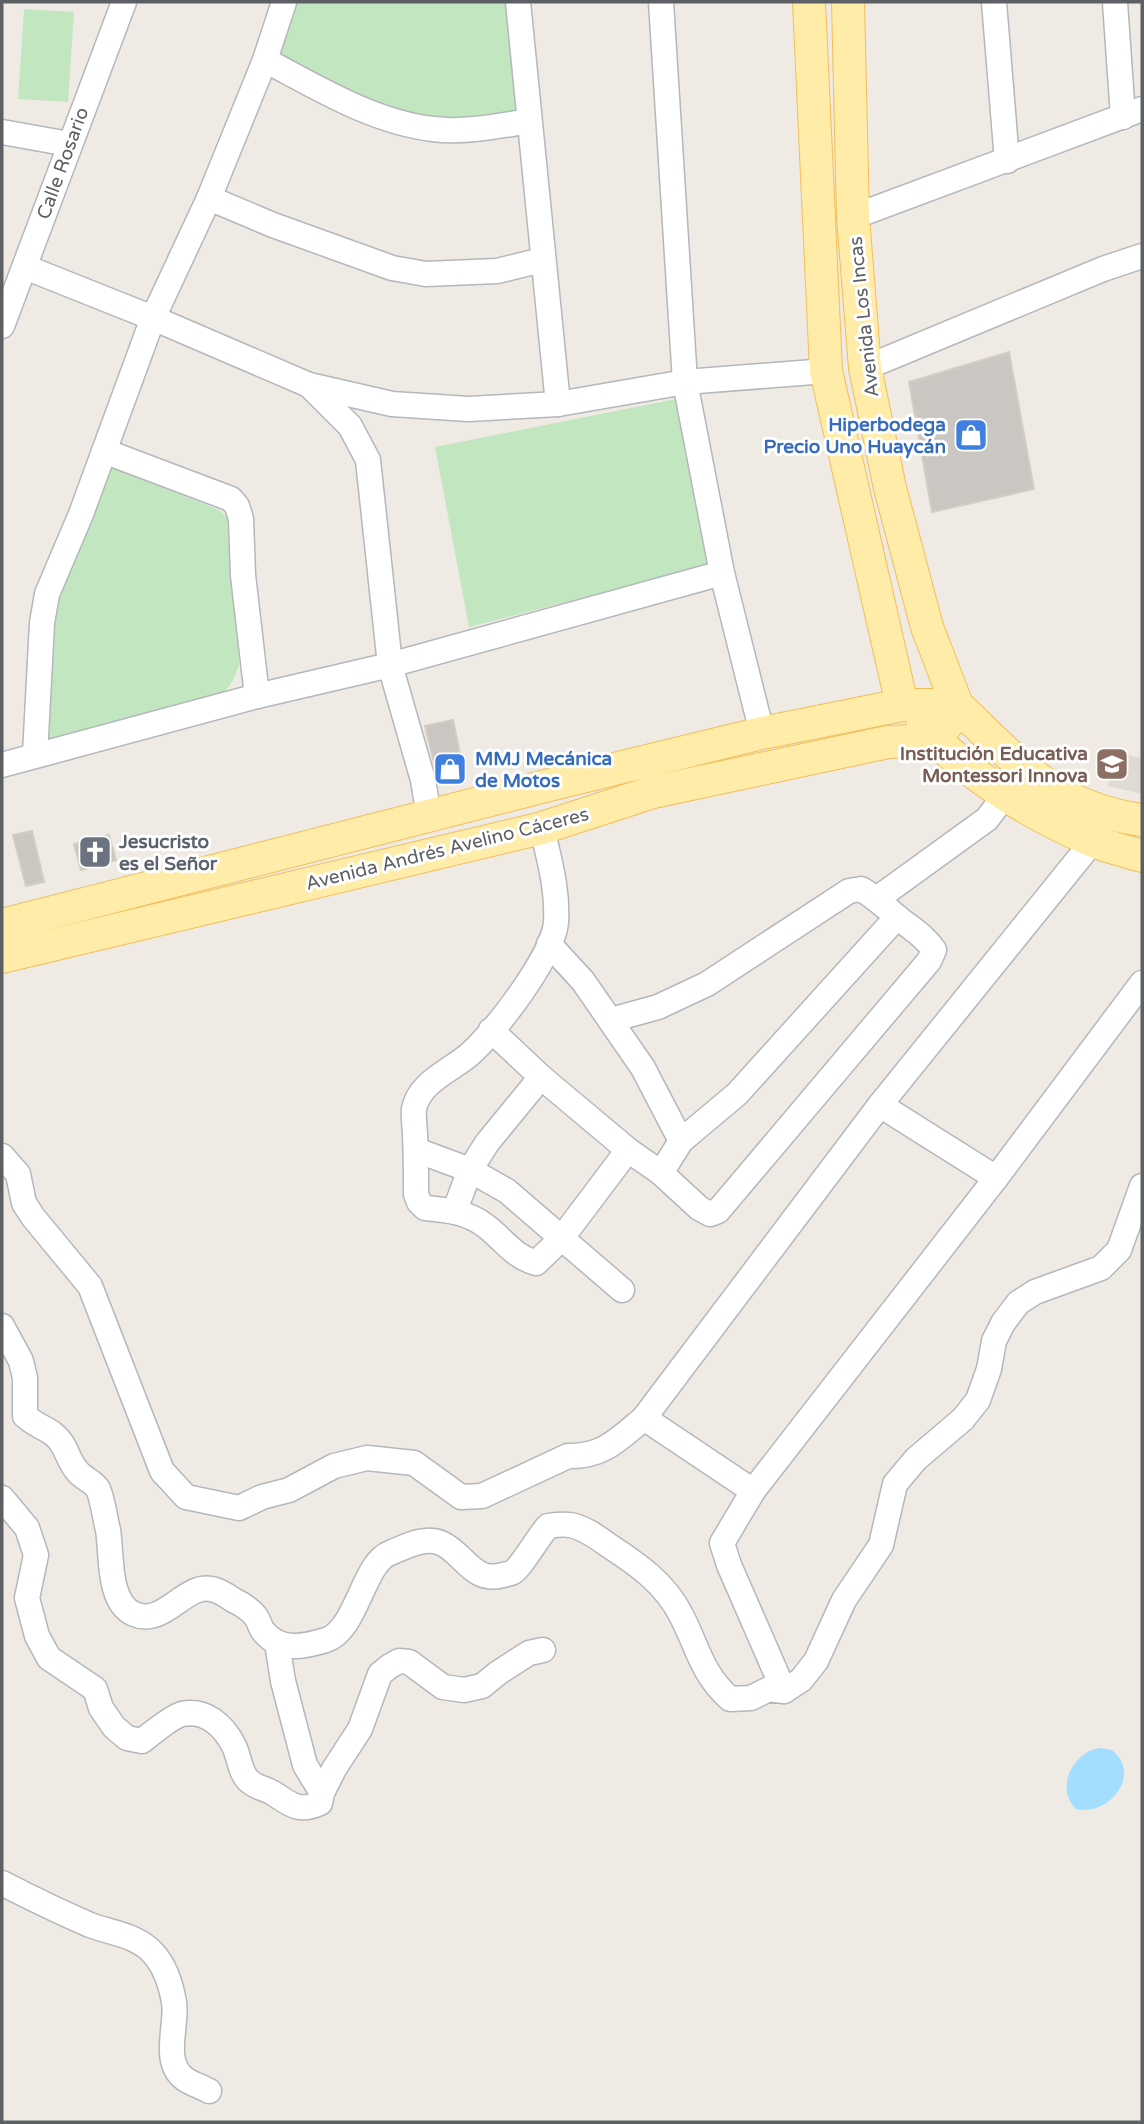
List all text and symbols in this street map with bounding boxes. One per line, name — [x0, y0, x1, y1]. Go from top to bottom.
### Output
street label: Calle Rosario — [33, 104, 93, 222]
street label: Avenida Los Incas — [845, 236, 883, 398]
place label: Hiperbodega Precio Uno Huaycán — [764, 414, 946, 459]
shop icon: Hiperbodega Precio Uno Huaycán — [952, 416, 990, 454]
place label: Institución Educativa Montessori Innova — [900, 743, 1088, 787]
school or university icon: Institución Educativa Montessori Innova — [1093, 745, 1131, 783]
place label: MMJ Mecánica de Motos — [475, 748, 612, 792]
shop icon: MMJ Mecánica de Motos — [431, 750, 469, 788]
street label: Avenida Andrés Avelino Cáceres — [304, 803, 591, 895]
place label: Jesucristo es el Señor — [118, 831, 218, 875]
church icon: Jesucristo es el Señor — [76, 833, 114, 871]

